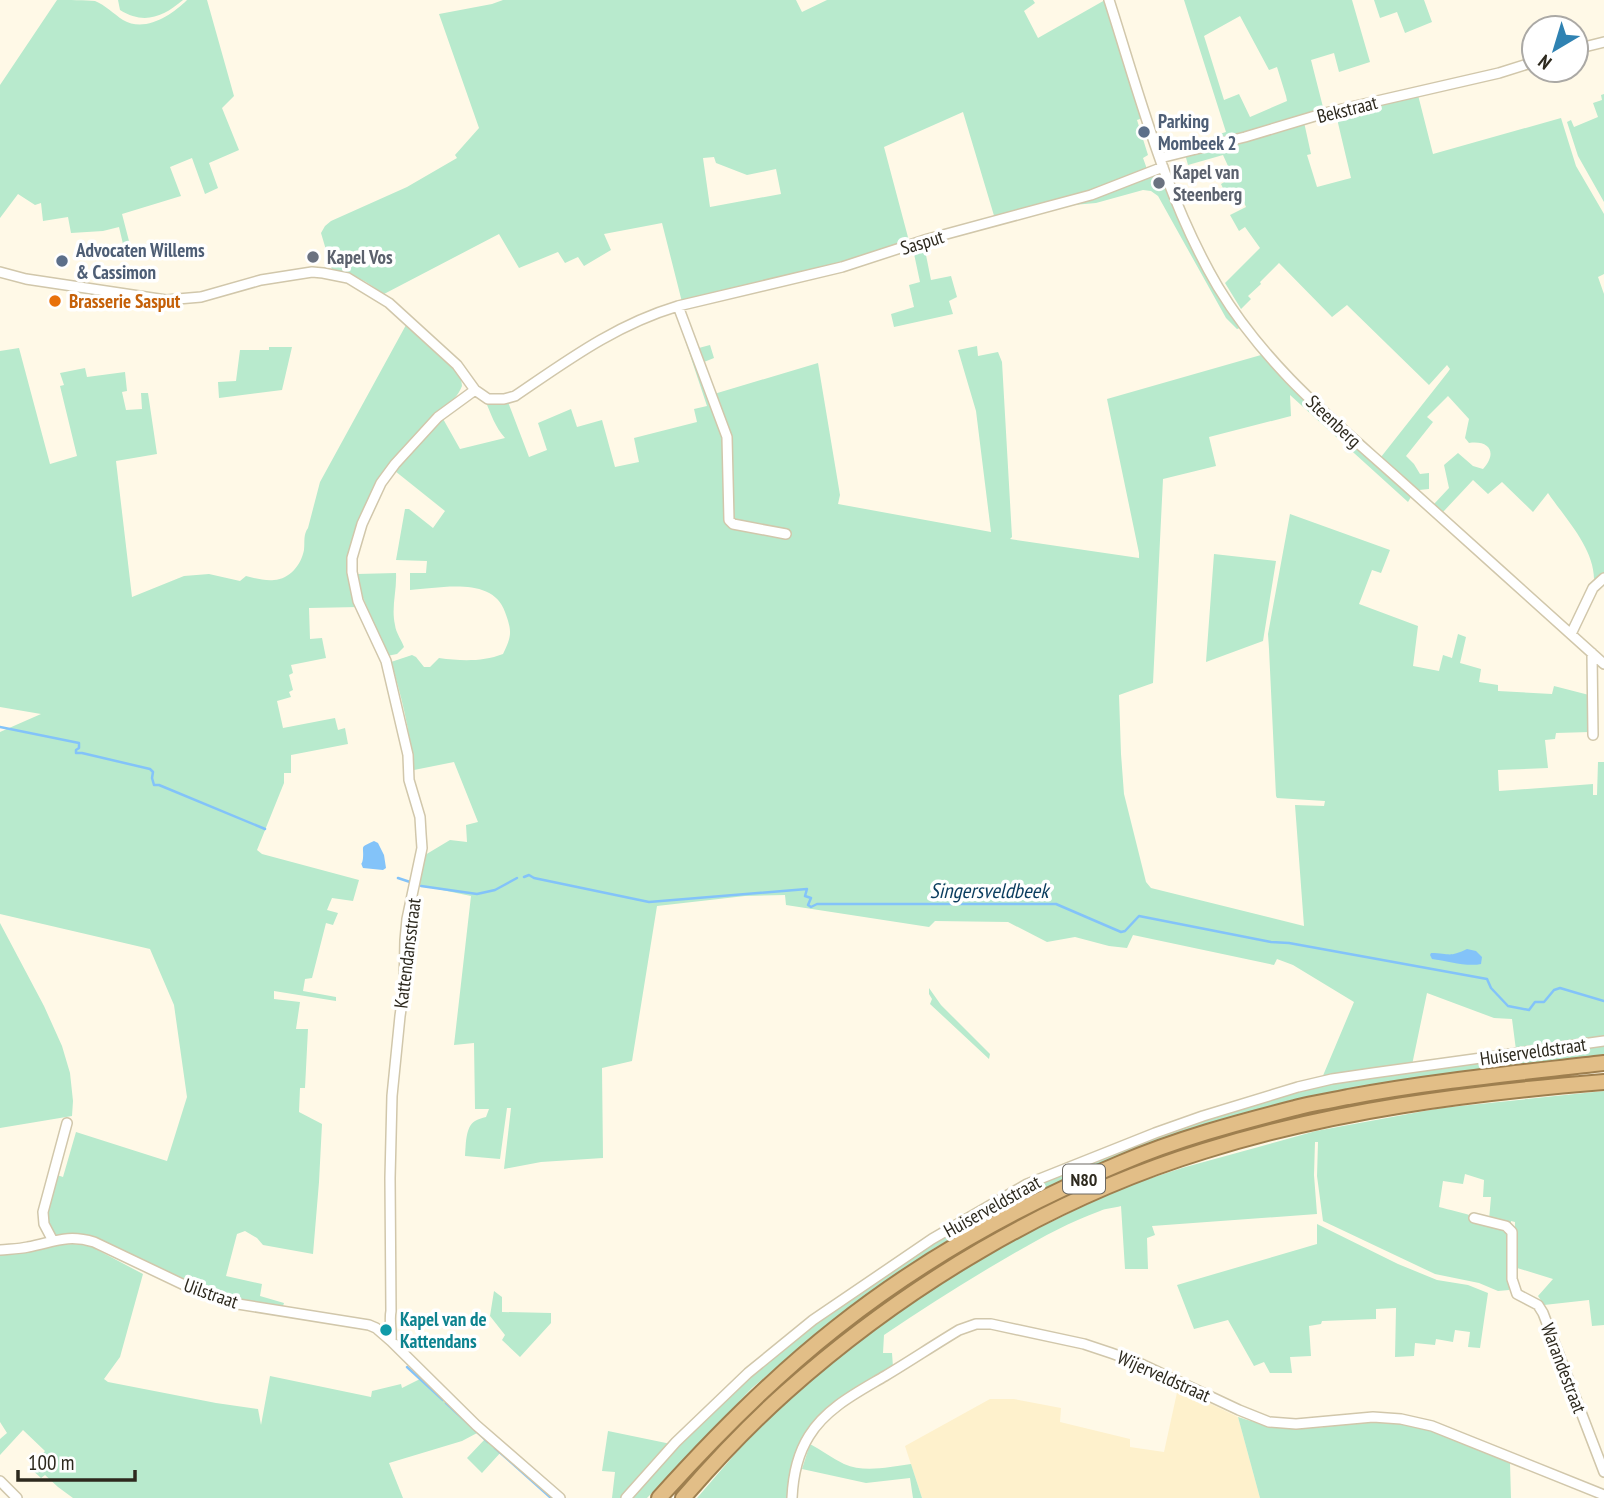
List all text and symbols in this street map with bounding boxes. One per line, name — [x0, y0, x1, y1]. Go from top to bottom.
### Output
north arrow — [1520, 14, 1590, 84]
text: N — [1533, 50, 1556, 75]
street label: Bekstraat — [1314, 90, 1380, 128]
place label: Parking Mombeek 2 — [1158, 109, 1237, 155]
marker: Parking Mombeek 2 — [1136, 124, 1152, 140]
place label: Kapel van Steenberg — [1173, 160, 1242, 206]
marker: Kapel van Steenberg — [1151, 175, 1167, 191]
street label: Sasput — [898, 224, 947, 260]
place label: Advocaten Willems & Cassimon — [75, 238, 205, 284]
place label: Kapel Vos — [327, 245, 393, 269]
marker: Kapel Vos — [305, 249, 321, 265]
marker: Advocaten Willems & Cassimon — [54, 253, 70, 269]
place label: Brasserie Sasput — [69, 289, 181, 313]
marker: Brasserie Sasput — [47, 293, 63, 309]
street label: Steenberg — [1301, 390, 1367, 452]
water label: Singersveldbeek — [930, 877, 1051, 904]
street label: Kattendansstraat — [388, 896, 426, 1010]
street label: Huiserveldstraat — [1478, 1032, 1589, 1070]
road number: N80 — [1063, 1164, 1105, 1194]
street label: Huiserveldstraat — [939, 1169, 1045, 1242]
street label: Uilstraat — [181, 1273, 242, 1314]
place label: Kapel van de Kattendans — [400, 1307, 487, 1353]
street label: Warandestraat — [1536, 1320, 1592, 1417]
marker: Kapel van de Kattendans — [378, 1322, 394, 1338]
street label: Wijerveldstraat — [1114, 1345, 1215, 1407]
scale bar — [18, 1438, 135, 1482]
text: 100 m — [28, 1449, 74, 1476]

